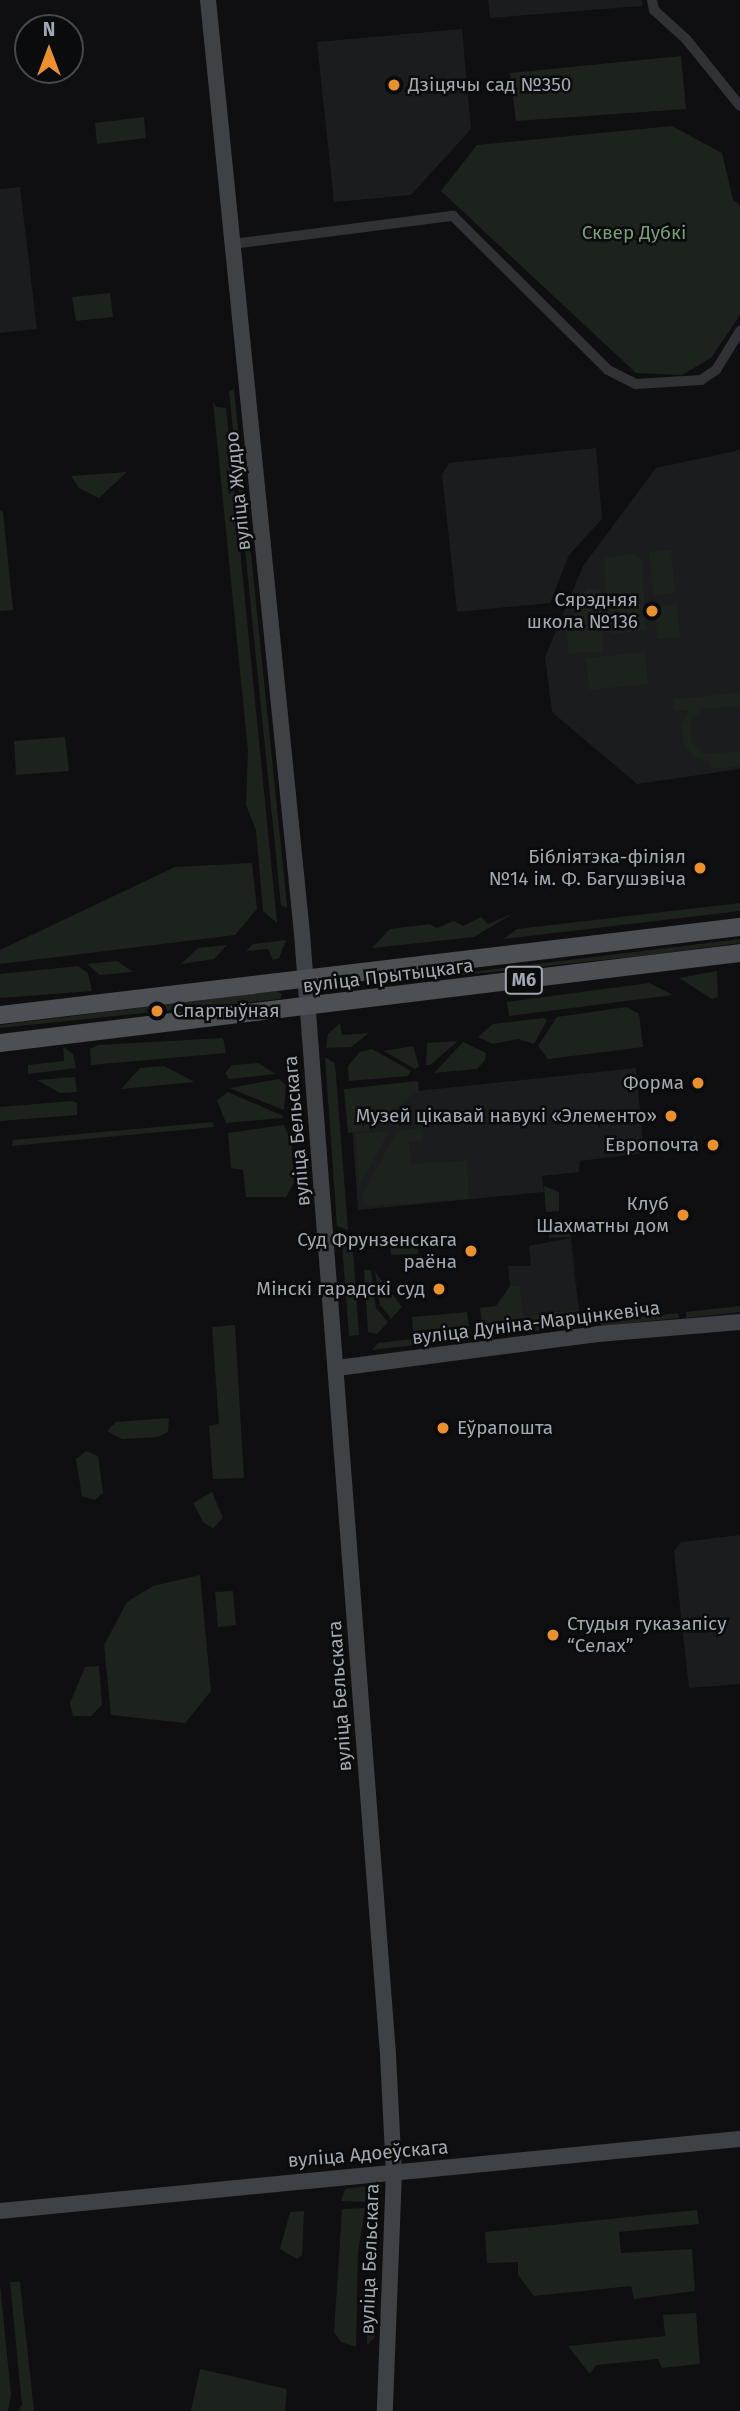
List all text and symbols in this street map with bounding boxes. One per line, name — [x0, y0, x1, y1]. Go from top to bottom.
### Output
north arrow — [14, 14, 84, 84]
text: N — [43, 18, 55, 41]
place label: Дзіцячы сад №350 — [408, 74, 571, 96]
marker: Дзіцячы сад №350 — [386, 77, 402, 93]
park label: Сквер Дубкі — [582, 222, 686, 244]
street label: вуліца Жудро — [220, 430, 256, 552]
place label: Сярэдняя школа №136 — [527, 589, 638, 633]
marker: Сярэдняя школа №136 — [644, 603, 660, 619]
place label: Бібліятэка-філіял №14 ім. Ф. Багушэвіча — [489, 846, 686, 890]
marker: Бібліятэка-філіял №14 ім. Ф. Багушэвіча — [692, 860, 708, 876]
street label: вуліца Прытыцкага — [301, 954, 475, 998]
road number: М6 — [505, 965, 543, 995]
place label: Спартыўная — [173, 1000, 280, 1022]
marker: Спартыўная — [147, 1001, 167, 1021]
street label: вуліца Бельскага — [279, 1055, 315, 1207]
place label: Форма — [623, 1072, 684, 1094]
marker: Форма — [690, 1075, 706, 1091]
place label: Музей цікавай навукі «Элементо» — [356, 1105, 657, 1127]
marker: Музей цікавай навукі «Элементо» — [663, 1108, 679, 1124]
place label: Европочта — [605, 1134, 699, 1156]
marker: Европочта — [705, 1137, 721, 1153]
place label: Клуб Шахматны дом — [536, 1193, 669, 1237]
marker: Клуб Шахматны дом — [675, 1207, 691, 1223]
place label: Суд Фрунзенскага раёна — [297, 1229, 457, 1273]
marker: Суд Фрунзенскага раёна — [463, 1243, 479, 1259]
place label: Мінскі гарадскі суд — [256, 1278, 425, 1300]
marker: Мінскі гарадскі суд — [431, 1281, 447, 1297]
street label: вуліца Дуніна-Марцінкевіча — [411, 1296, 661, 1350]
place label: Еўрапошта — [457, 1417, 553, 1439]
marker: Еўрапошта — [435, 1420, 451, 1436]
place label: Студыя гуказапісу “Селах” — [567, 1613, 727, 1657]
street label: вуліца Бельскага — [323, 1620, 357, 1772]
marker: Студыя гуказапісу “Селах” — [545, 1627, 561, 1643]
street label: вуліца Адоеўскага — [287, 2136, 449, 2172]
street label: вуліца Бельскага — [356, 2183, 384, 2335]

